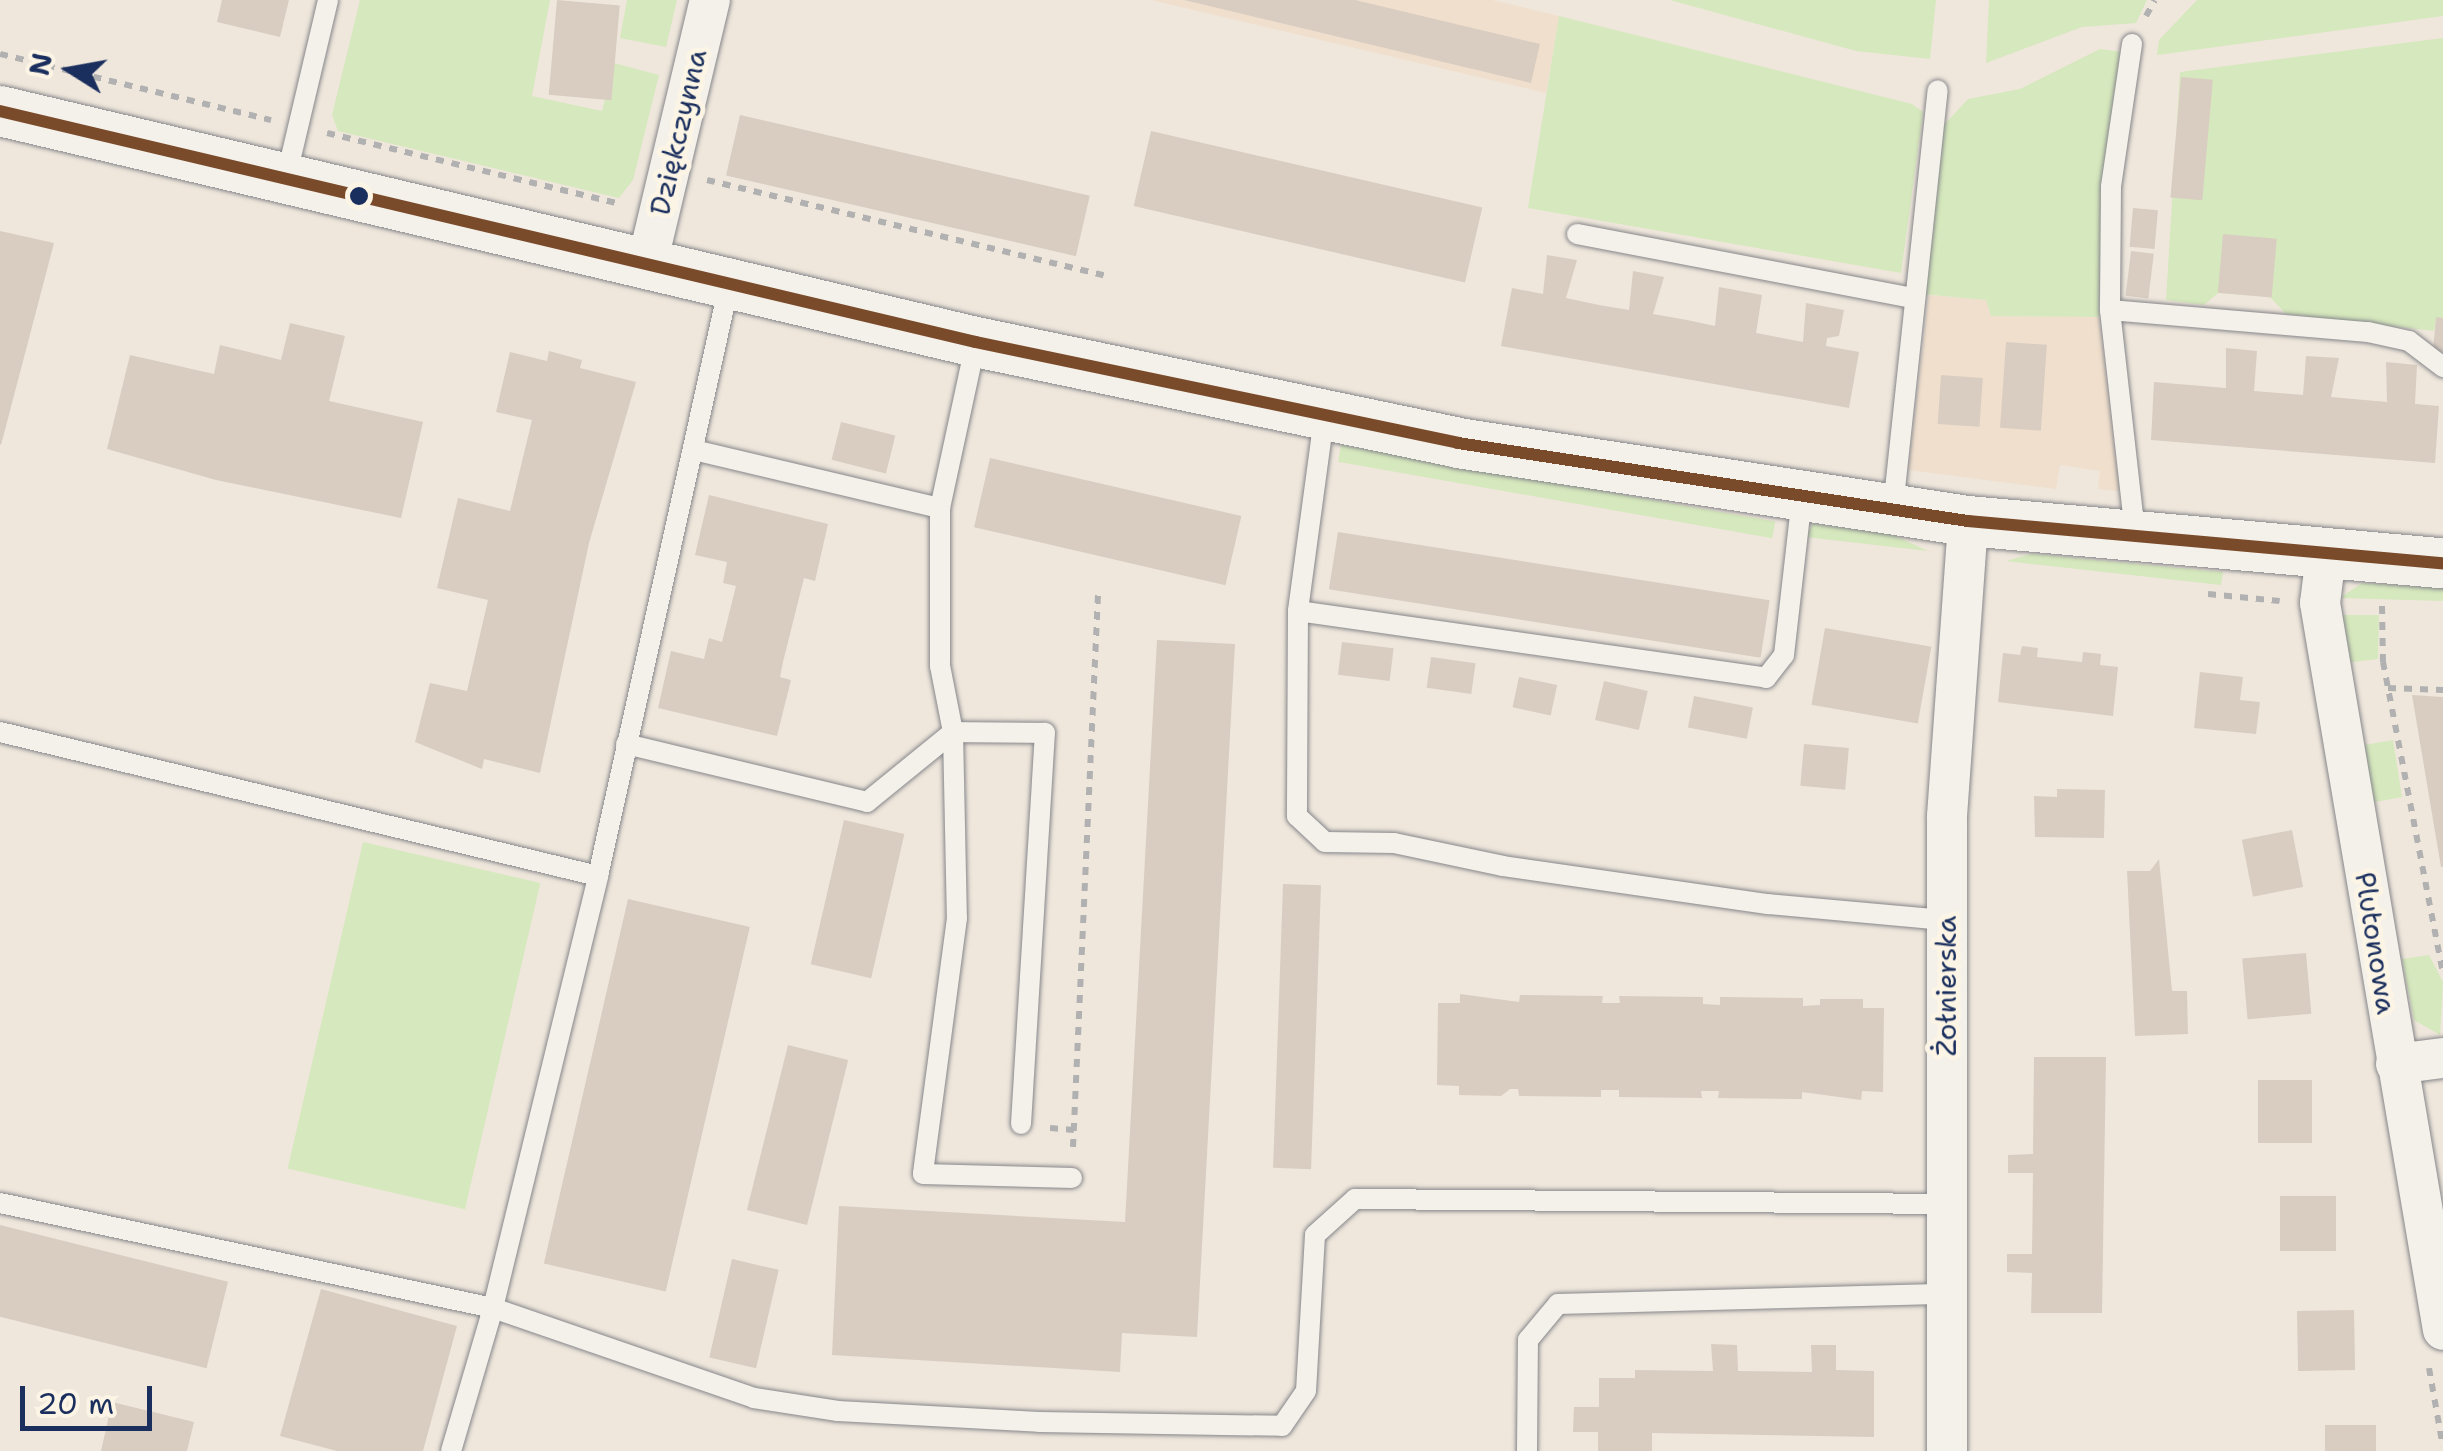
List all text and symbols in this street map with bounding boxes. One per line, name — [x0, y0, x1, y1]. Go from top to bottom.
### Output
north arrow — [20, 20, 120, 120]
street label: Dziękczynna — [643, 46, 713, 218]
text: N — [20, 50, 61, 79]
unlabelled marker — [349, 186, 369, 206]
street label: Plutonowa — [2348, 870, 2404, 1016]
street label: Żołnierska — [1929, 916, 1963, 1056]
scale bar — [25, 1366, 158, 1428]
text: 20 m — [37, 1383, 114, 1424]

